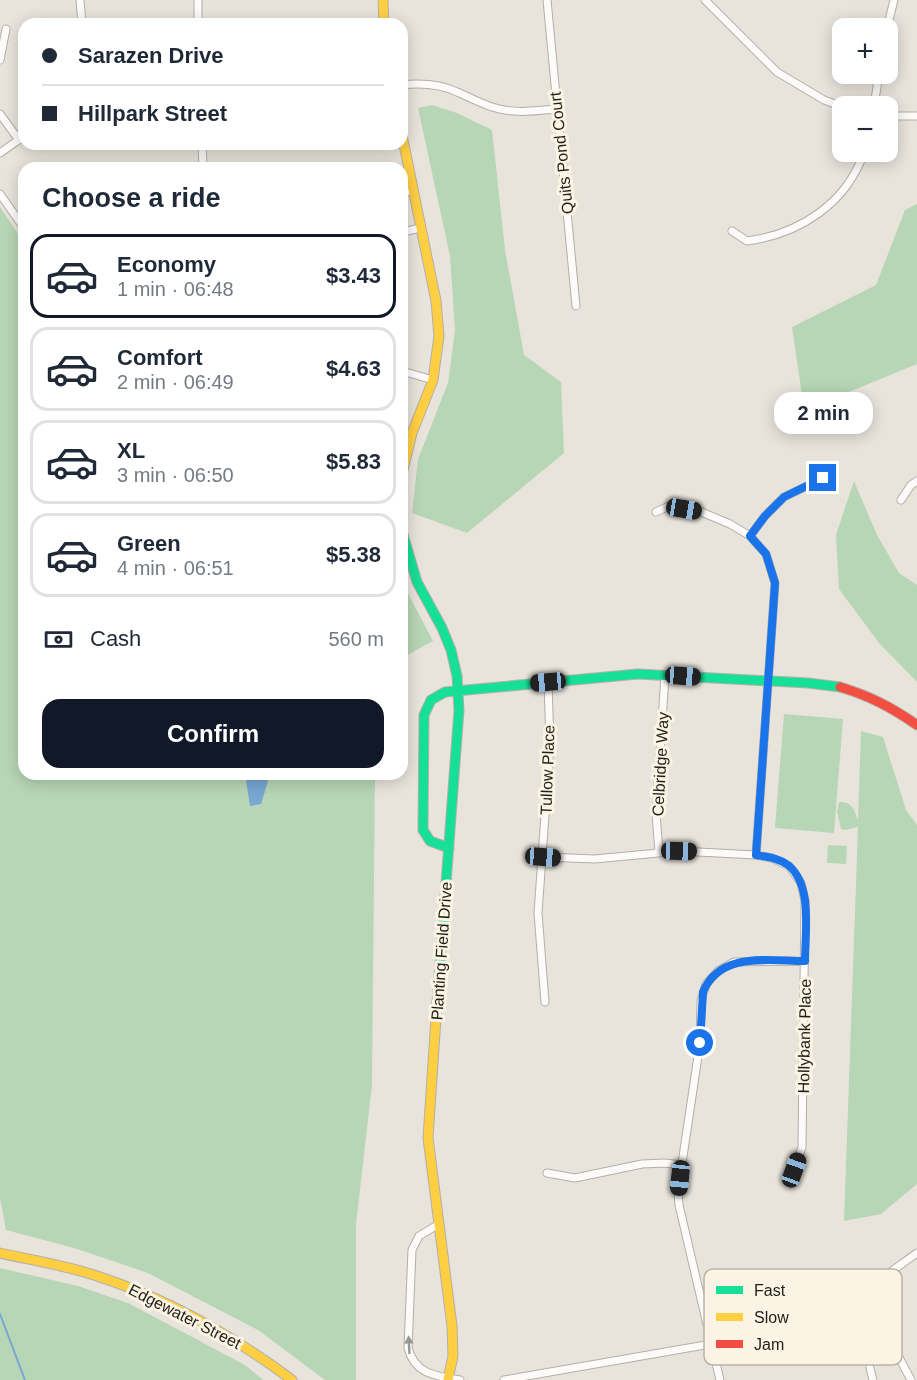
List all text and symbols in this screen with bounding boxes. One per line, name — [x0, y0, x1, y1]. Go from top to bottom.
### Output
map controls — [832, 18, 898, 162]
button: + — [832, 18, 898, 84]
text: Sarazen Drive — [78, 43, 224, 68]
street label: Quits Pond Court — [547, 90, 576, 215]
button: − — [832, 96, 898, 162]
text: Hillpark Street — [78, 101, 227, 126]
text: Choose a ride — [42, 183, 221, 213]
icon: car — [45, 249, 99, 303]
text: Economy — [117, 252, 216, 277]
text: $3.43 — [326, 263, 381, 288]
text: 1 min · 06:48 — [117, 278, 234, 300]
icon: car — [45, 342, 99, 396]
text: Comfort — [117, 345, 203, 370]
text: $4.63 — [326, 356, 381, 381]
text: 2 min · 06:49 — [117, 371, 234, 393]
callout: 2 min — [774, 391, 872, 433]
text: 2 min — [797, 402, 850, 424]
icon: car — [45, 435, 99, 489]
text: XL — [117, 438, 145, 463]
text: $5.83 — [326, 449, 381, 474]
text: 3 min · 06:50 — [117, 464, 234, 486]
route end — [809, 464, 836, 491]
car — [665, 497, 703, 521]
icon: car — [45, 528, 99, 582]
text: Green — [117, 531, 181, 556]
text: $5.38 — [326, 542, 381, 567]
text: 4 min · 06:51 — [117, 557, 234, 579]
icon: cash — [42, 623, 75, 656]
text: Cash — [90, 626, 141, 651]
text: 560 m — [328, 628, 384, 650]
car — [664, 666, 702, 686]
car — [529, 671, 567, 693]
button: Confirm — [42, 699, 384, 768]
street label: Celbridge Way — [649, 711, 672, 817]
street label: Tullow Place — [537, 725, 558, 815]
car — [661, 842, 697, 860]
car — [524, 847, 562, 867]
street label: Planting Field Drive — [428, 881, 455, 1021]
street label: Hollybank Place — [795, 978, 814, 1094]
route start — [686, 1029, 713, 1056]
car — [779, 1150, 809, 1190]
car — [669, 1159, 691, 1197]
legend — [704, 1269, 902, 1365]
street label: Edgewater Street — [126, 1281, 244, 1352]
text: Fast — [754, 1282, 786, 1299]
text: Slow — [754, 1309, 789, 1326]
one-way arrow — [405, 1335, 414, 1354]
text: Jam — [754, 1336, 784, 1353]

